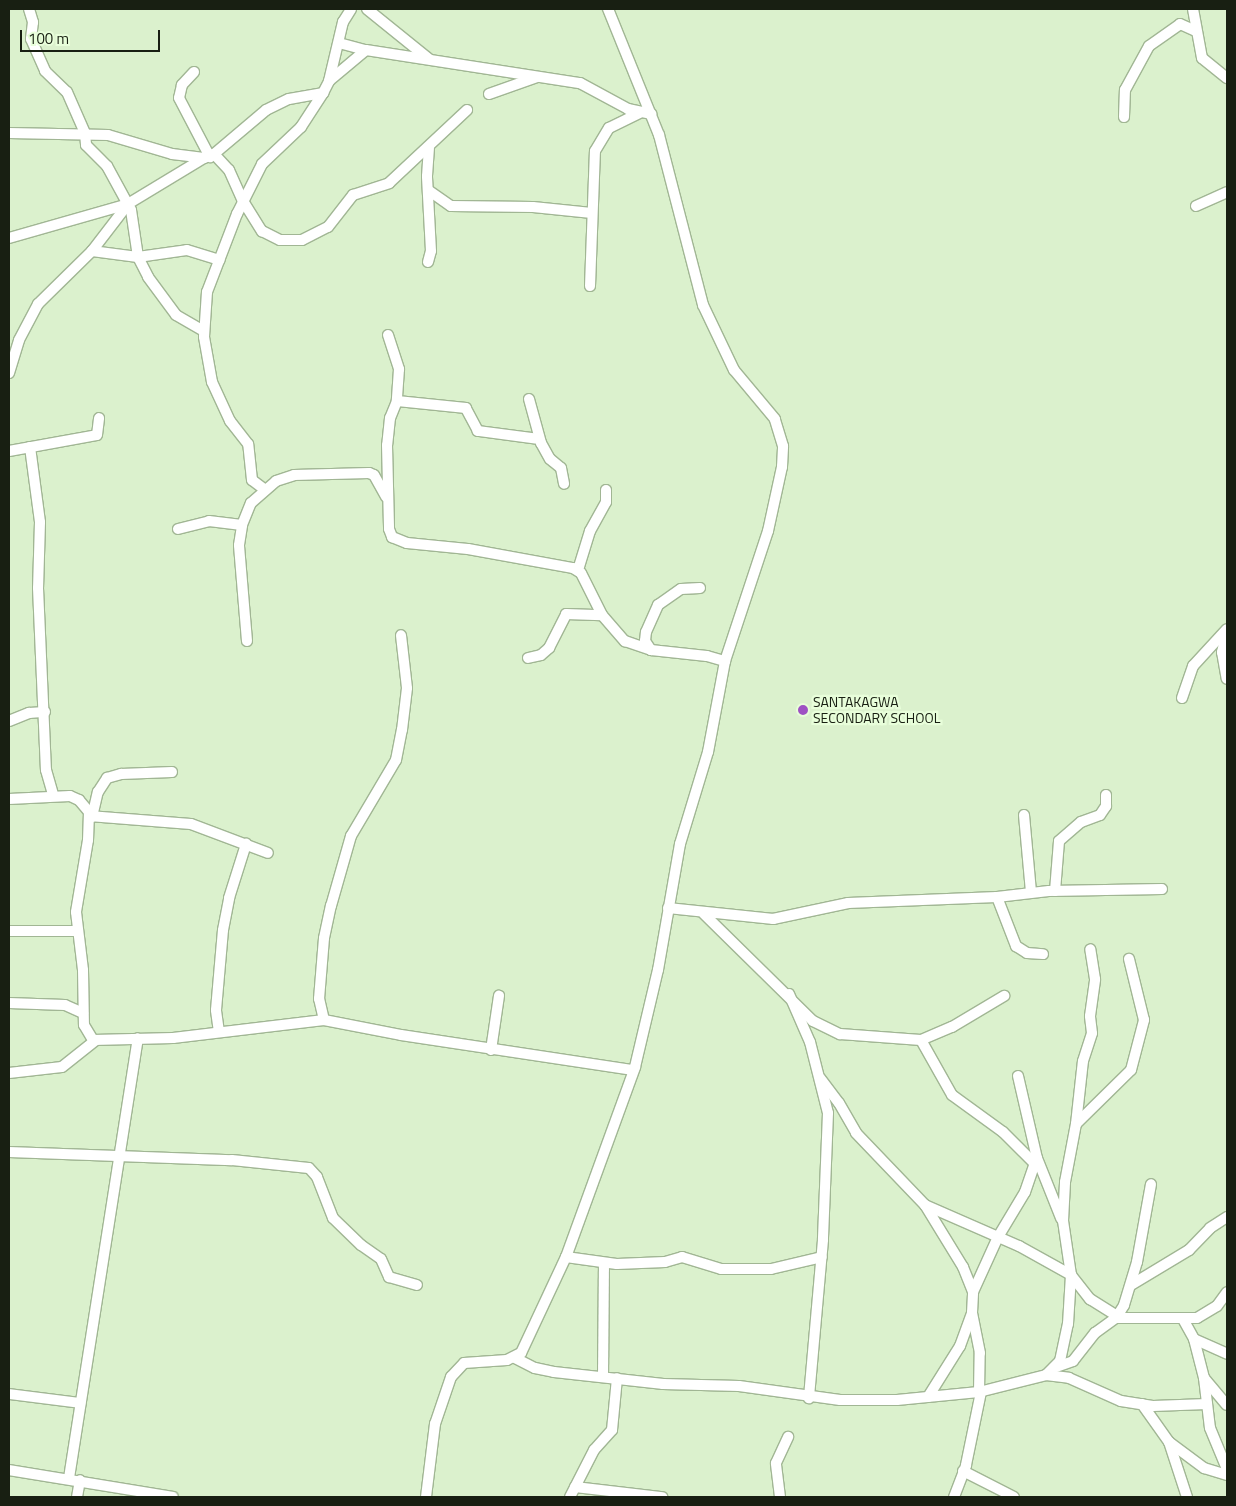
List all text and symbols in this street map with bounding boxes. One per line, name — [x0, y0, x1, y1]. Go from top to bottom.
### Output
scale bar — [22, 20, 162, 52]
text: 100 m — [28, 27, 69, 50]
place label: SANTAKAGWA SECONDARY SCHOOL — [813, 694, 940, 726]
marker: SANTAKAGWA SECONDARY SCHOOL — [797, 704, 809, 716]

